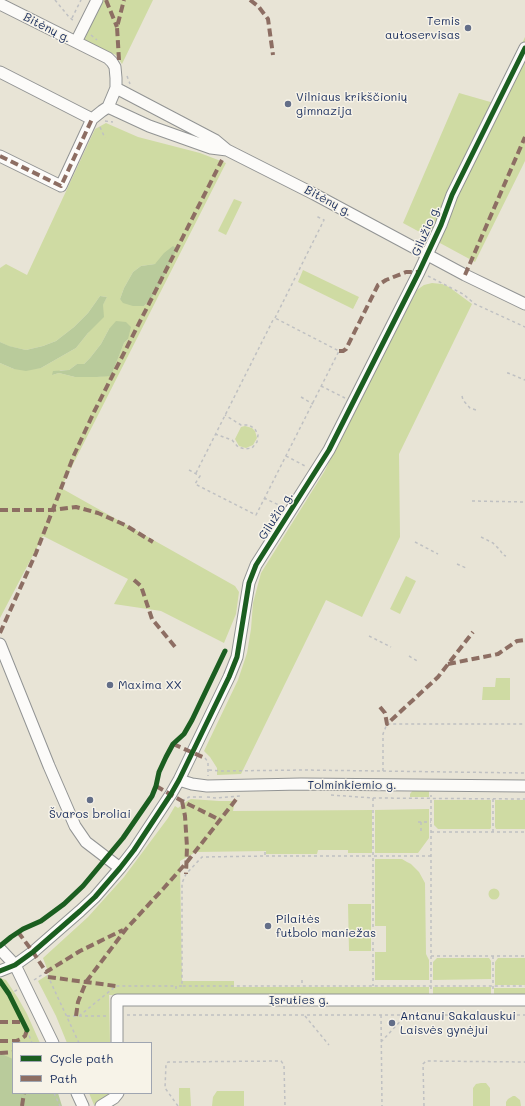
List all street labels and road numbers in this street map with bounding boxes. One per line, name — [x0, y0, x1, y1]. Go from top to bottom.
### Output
street label: Bitėnų g. — [21, 10, 73, 46]
street label: Bitėnų g. — [302, 183, 354, 219]
street label: Gilužio g. — [409, 203, 443, 259]
street label: Gilužio g. — [256, 489, 296, 543]
street label: Tolminkiemio g. — [308, 778, 396, 792]
street label: Įsruties g. — [269, 993, 329, 1007]

